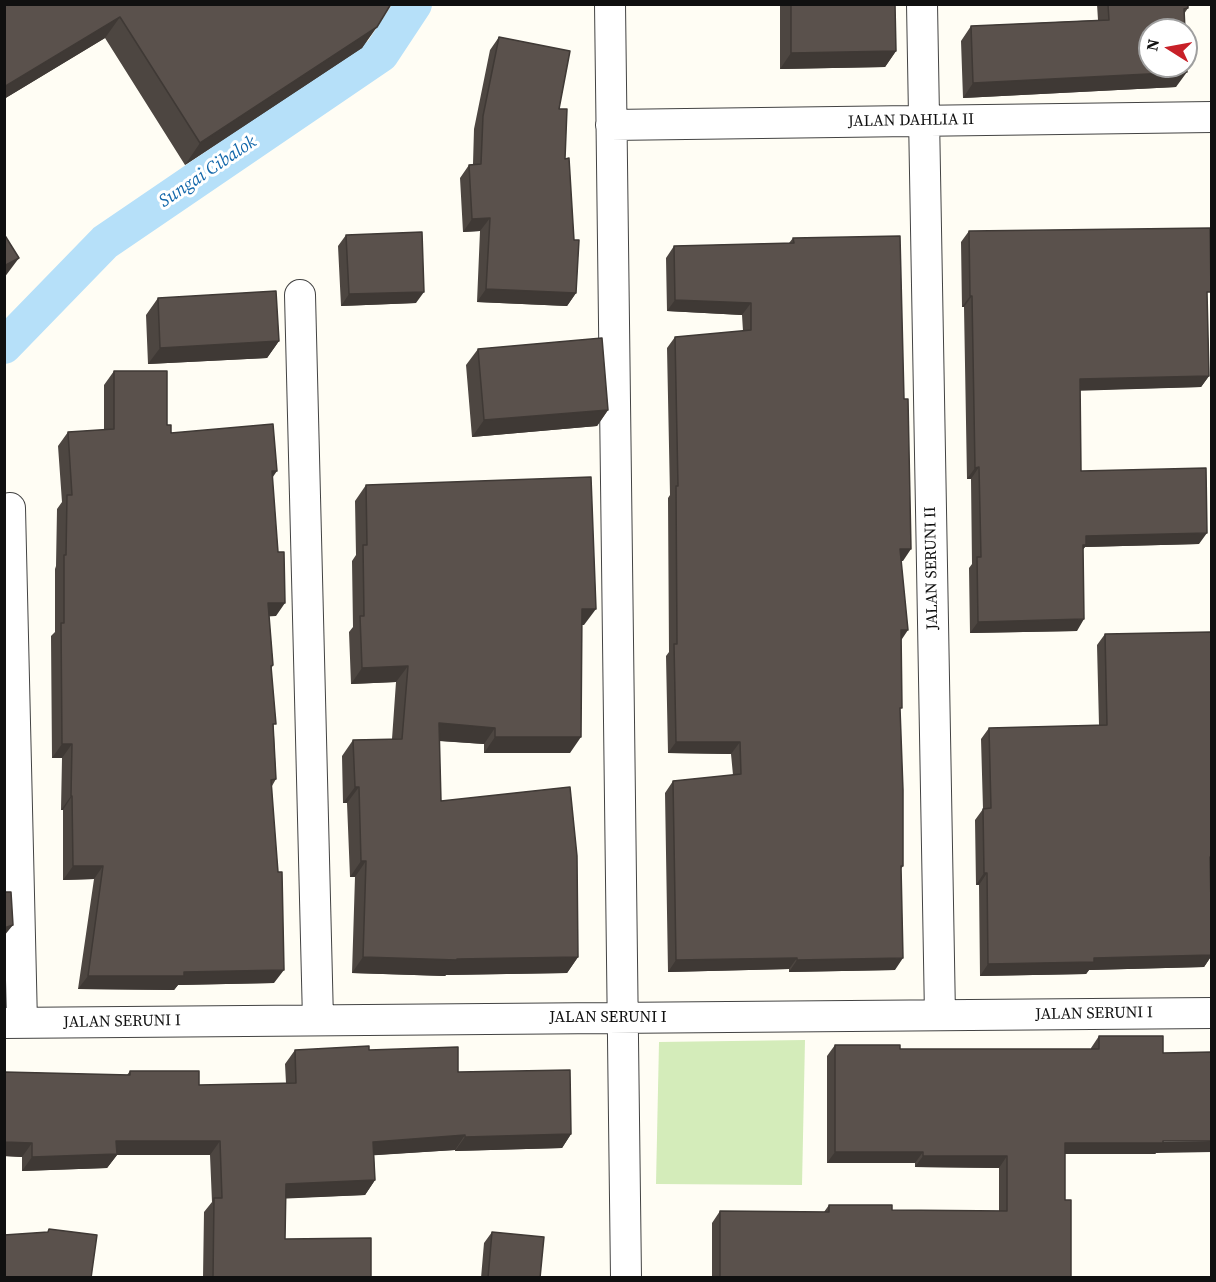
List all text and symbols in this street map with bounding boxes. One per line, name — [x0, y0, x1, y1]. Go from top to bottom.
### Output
north arrow — [1138, 18, 1198, 78]
text: N — [1140, 37, 1164, 53]
street label: JALAN DAHLIA II — [848, 110, 974, 132]
water label: Sungai Cibalok — [155, 131, 261, 213]
street label: JALAN SERUNI II — [921, 506, 943, 630]
street label: JALAN SERUNI I — [1035, 1003, 1153, 1025]
street label: JALAN SERUNI I — [549, 1008, 667, 1028]
street label: JALAN SERUNI I — [63, 1011, 181, 1033]

